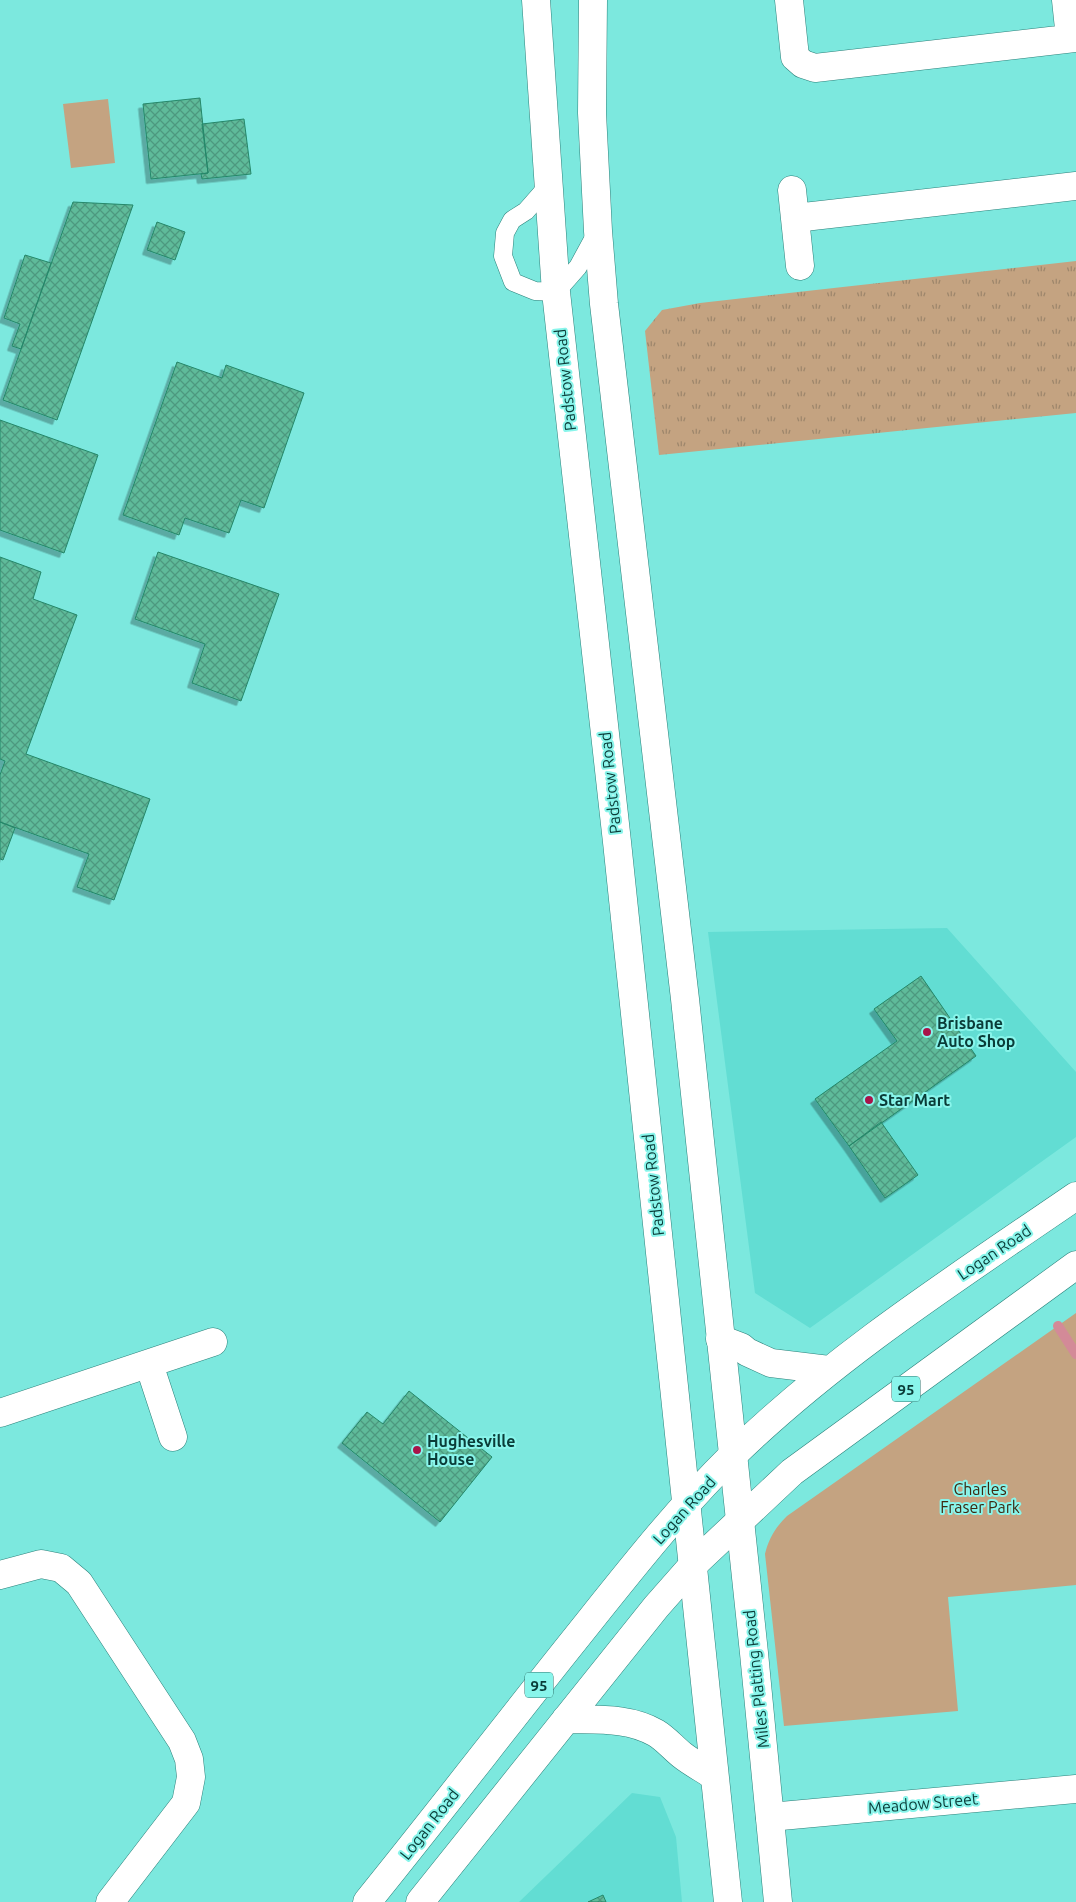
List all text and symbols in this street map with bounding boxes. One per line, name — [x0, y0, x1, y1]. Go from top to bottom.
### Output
street label: Padstow Road — [551, 328, 579, 432]
street label: Padstow Road — [596, 731, 624, 835]
place label: Brisbane Auto Shop — [937, 1014, 1015, 1050]
marker: Brisbane Auto Shop — [921, 1026, 933, 1038]
place label: Star Mart — [879, 1091, 950, 1109]
marker: Star Mart — [863, 1094, 875, 1106]
street label: Padstow Road — [639, 1133, 667, 1237]
street label: Logan Road — [954, 1221, 1034, 1283]
road number: 95 — [892, 1376, 920, 1402]
place label: Hughesville House — [427, 1432, 515, 1468]
marker: Hughesville House — [411, 1444, 423, 1456]
street label: Logan Road — [649, 1473, 719, 1547]
park label: Charles Fraser Park — [940, 1480, 1020, 1516]
street label: Miles Platting Road — [740, 1609, 772, 1749]
road number: 95 — [525, 1672, 553, 1698]
street label: Logan Road — [396, 1785, 462, 1863]
street label: Meadow Street — [867, 1789, 979, 1817]

